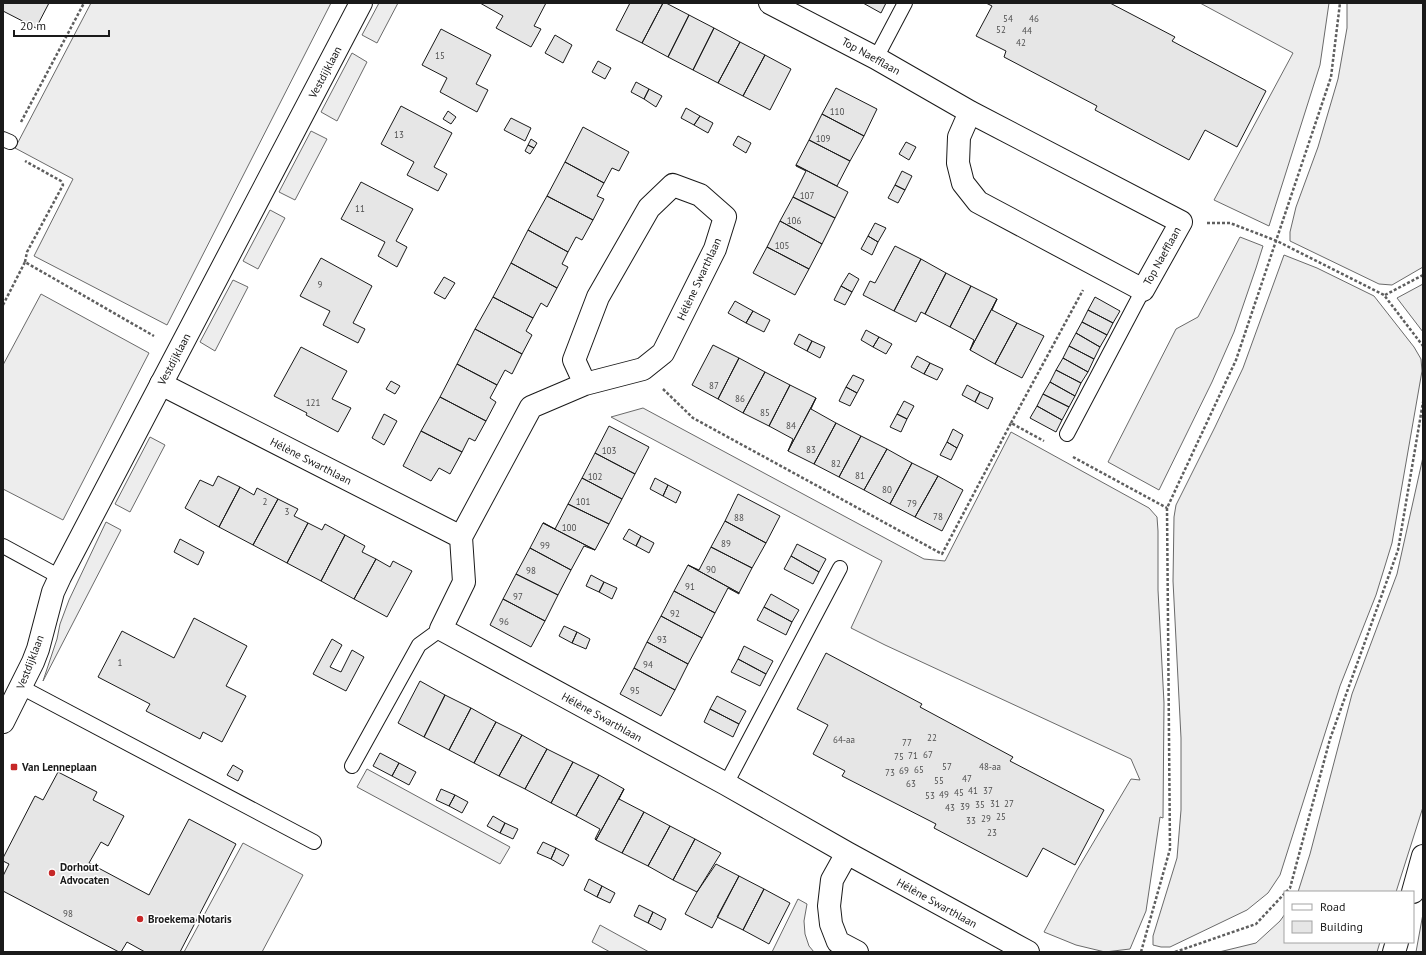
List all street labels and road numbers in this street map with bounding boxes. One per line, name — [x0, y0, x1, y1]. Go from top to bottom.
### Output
street label: Top Naefflaan — [839, 34, 903, 78]
street label: Vestdijklaan — [305, 44, 345, 101]
street label: Top Naefflaan — [1140, 224, 1184, 288]
street label: Hélène Swarthlaan — [674, 235, 724, 323]
street label: Vestdijklaan — [154, 331, 194, 388]
street label: Hélène Swarthlaan — [268, 434, 354, 488]
street label: Vestdijklaan — [13, 633, 47, 692]
street label: Hélène Swarthlaan — [559, 689, 645, 745]
street label: Hélène Swarthlaan — [894, 875, 980, 931]

